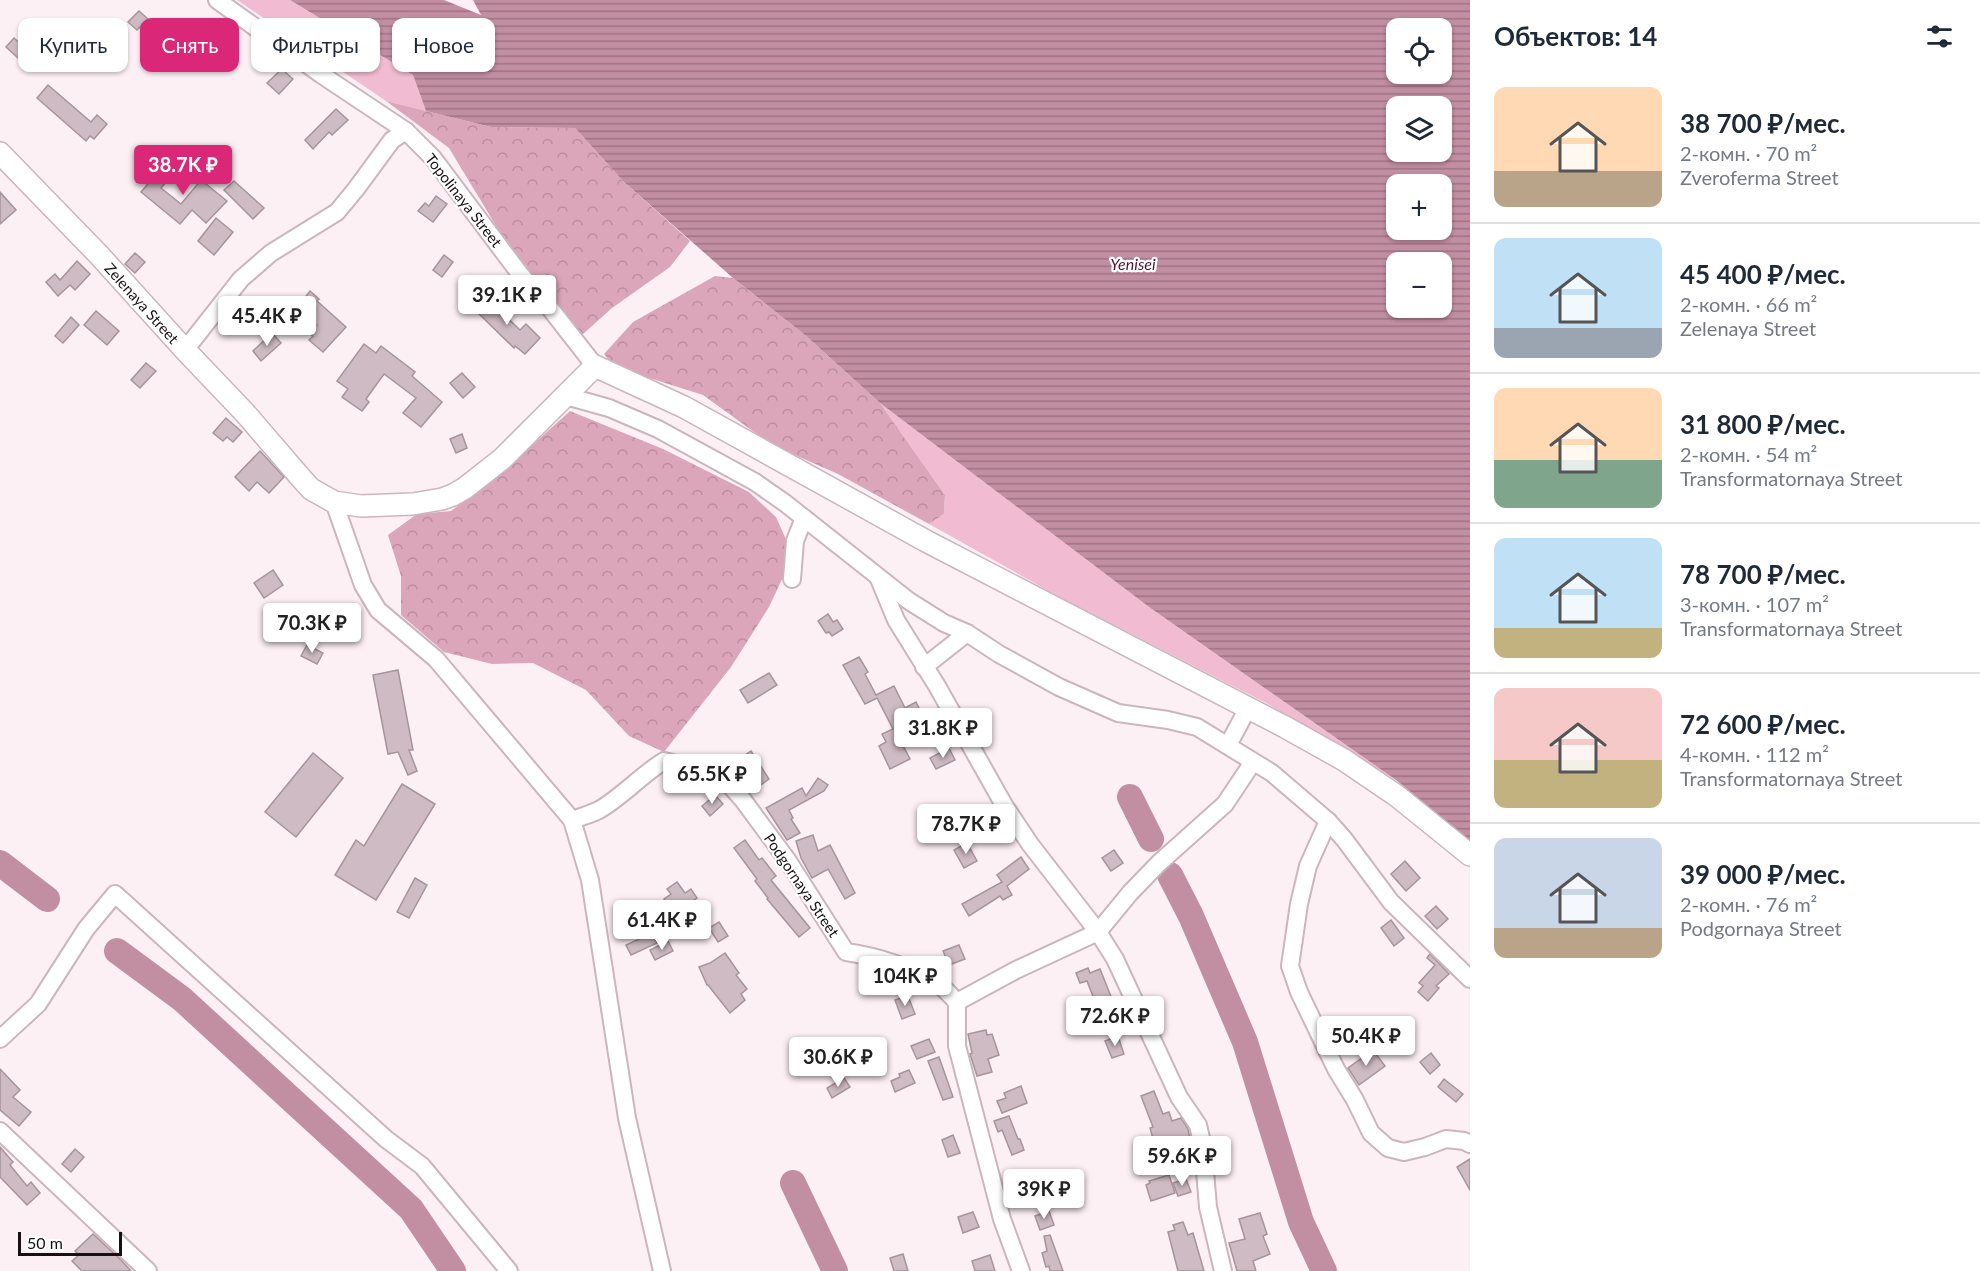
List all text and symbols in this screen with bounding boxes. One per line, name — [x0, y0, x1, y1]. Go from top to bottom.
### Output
chip: Купить — [18, 18, 128, 72]
chip: Снять — [140, 18, 239, 72]
chip: Фильтры — [251, 18, 380, 72]
chip: Новое — [392, 18, 495, 72]
map controls — [1386, 18, 1452, 318]
button: locate — [1386, 18, 1452, 84]
text: Объектов: 14 — [1494, 20, 1657, 52]
icon: filters — [1923, 20, 1956, 53]
button: layers — [1386, 96, 1452, 162]
text: 38 700 ₽/мес. — [1680, 107, 1846, 139]
icon: home — [1542, 111, 1614, 183]
text: 2-комн. · 70 m² — [1680, 141, 1817, 165]
pin: 38.7K ₽ — [128, 145, 238, 196]
street label: Topolinaya Street — [422, 150, 506, 251]
text: 38.7K ₽ — [148, 152, 218, 176]
text: Zveroferma Street — [1680, 165, 1839, 189]
button: + — [1386, 174, 1452, 240]
button: − — [1386, 252, 1452, 318]
water label: Yenisei — [1110, 254, 1156, 273]
text: 45 400 ₽/мес. — [1680, 258, 1846, 290]
street label: Zelenaya Street — [101, 259, 183, 347]
icon: home — [1542, 262, 1614, 334]
pin: 39.1K ₽ — [452, 275, 562, 326]
text: 39.1K ₽ — [472, 282, 542, 306]
text: 2-комн. · 66 m² — [1680, 292, 1817, 316]
pin: 45.4K ₽ — [212, 296, 322, 347]
text: 45.4K ₽ — [232, 303, 302, 327]
text: Zelenaya Street — [1680, 316, 1816, 340]
text: 31 800 ₽/мес. — [1680, 408, 1846, 440]
icon: home — [1542, 412, 1614, 484]
text: 2-комн. · 54 m² — [1680, 442, 1817, 466]
text: Transformatornaya Street — [1680, 466, 1902, 490]
text: 78 700 ₽/мес. — [1680, 558, 1846, 590]
icon: home — [1542, 562, 1614, 634]
text: 3-комн. · 107 m² — [1680, 592, 1829, 616]
pin: 70.3K ₽ — [257, 603, 367, 654]
text: 70.3K ₽ — [277, 610, 347, 634]
text: Transformatornaya Street — [1680, 616, 1902, 640]
pin: 31.8K ₽ — [888, 708, 998, 759]
text: 72 600 ₽/мес. — [1680, 708, 1846, 740]
icon: home — [1542, 712, 1614, 784]
text: 31.8K ₽ — [908, 715, 978, 739]
text: 4-комн. · 112 m² — [1680, 742, 1829, 766]
pin: 65.5K ₽ — [657, 754, 767, 805]
text: 65.5K ₽ — [677, 761, 747, 785]
text: Transformatornaya Street — [1680, 766, 1902, 790]
pin: 78.7K ₽ — [911, 804, 1021, 855]
text: 78.7K ₽ — [931, 811, 1001, 835]
street label: Podgornaya Street — [761, 830, 844, 941]
text: 39 000 ₽/мес. — [1680, 858, 1846, 890]
icon: home — [1542, 862, 1614, 934]
text: 2-комн. · 76 m² — [1680, 892, 1817, 916]
pin: 61.4K ₽ — [607, 900, 717, 951]
text: 61.4K ₽ — [627, 907, 697, 931]
text: Podgornaya Street — [1680, 916, 1842, 940]
pin: 104K ₽ — [856, 956, 954, 1007]
text: 104K ₽ — [872, 963, 938, 987]
pin: 72.6K ₽ — [1060, 996, 1170, 1047]
text: 72.6K ₽ — [1080, 1003, 1150, 1027]
pin: 50.4K ₽ — [1311, 1016, 1421, 1067]
text: 50.4K ₽ — [1331, 1023, 1401, 1047]
pin: 30.6K ₽ — [783, 1037, 893, 1088]
text: 30.6K ₽ — [803, 1044, 873, 1068]
pin: 59.6K ₽ — [1127, 1136, 1237, 1187]
text: 59.6K ₽ — [1147, 1143, 1217, 1167]
pin: 39K ₽ — [1002, 1169, 1086, 1220]
text: 39K ₽ — [1017, 1176, 1071, 1200]
scale bar — [18, 1229, 122, 1256]
text: 50 m — [27, 1233, 63, 1252]

